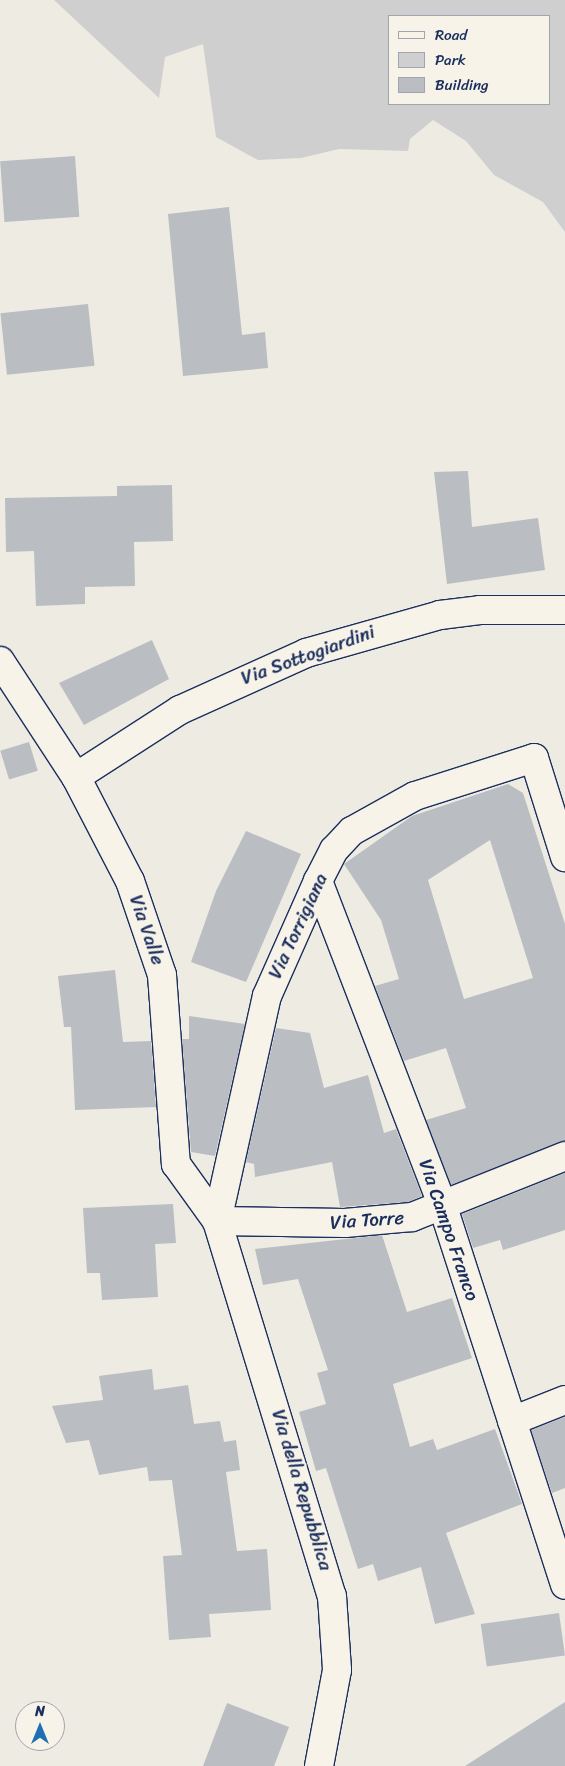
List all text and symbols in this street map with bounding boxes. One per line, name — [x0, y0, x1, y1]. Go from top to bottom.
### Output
legend — [388, 15, 550, 105]
text: Road — [435, 22, 467, 48]
text: Park — [435, 47, 466, 73]
text: Building — [435, 72, 489, 98]
street label: Via Sottogiardini — [238, 620, 378, 690]
street label: Via Torrigiana — [263, 869, 333, 983]
street label: Via Valle — [125, 893, 169, 967]
street label: Via Campo Franco — [414, 1156, 484, 1304]
street label: Via Torre — [329, 1206, 405, 1234]
street label: Via della Repubblica — [267, 1407, 337, 1573]
text: N — [35, 1699, 45, 1724]
north arrow — [15, 1701, 65, 1751]

